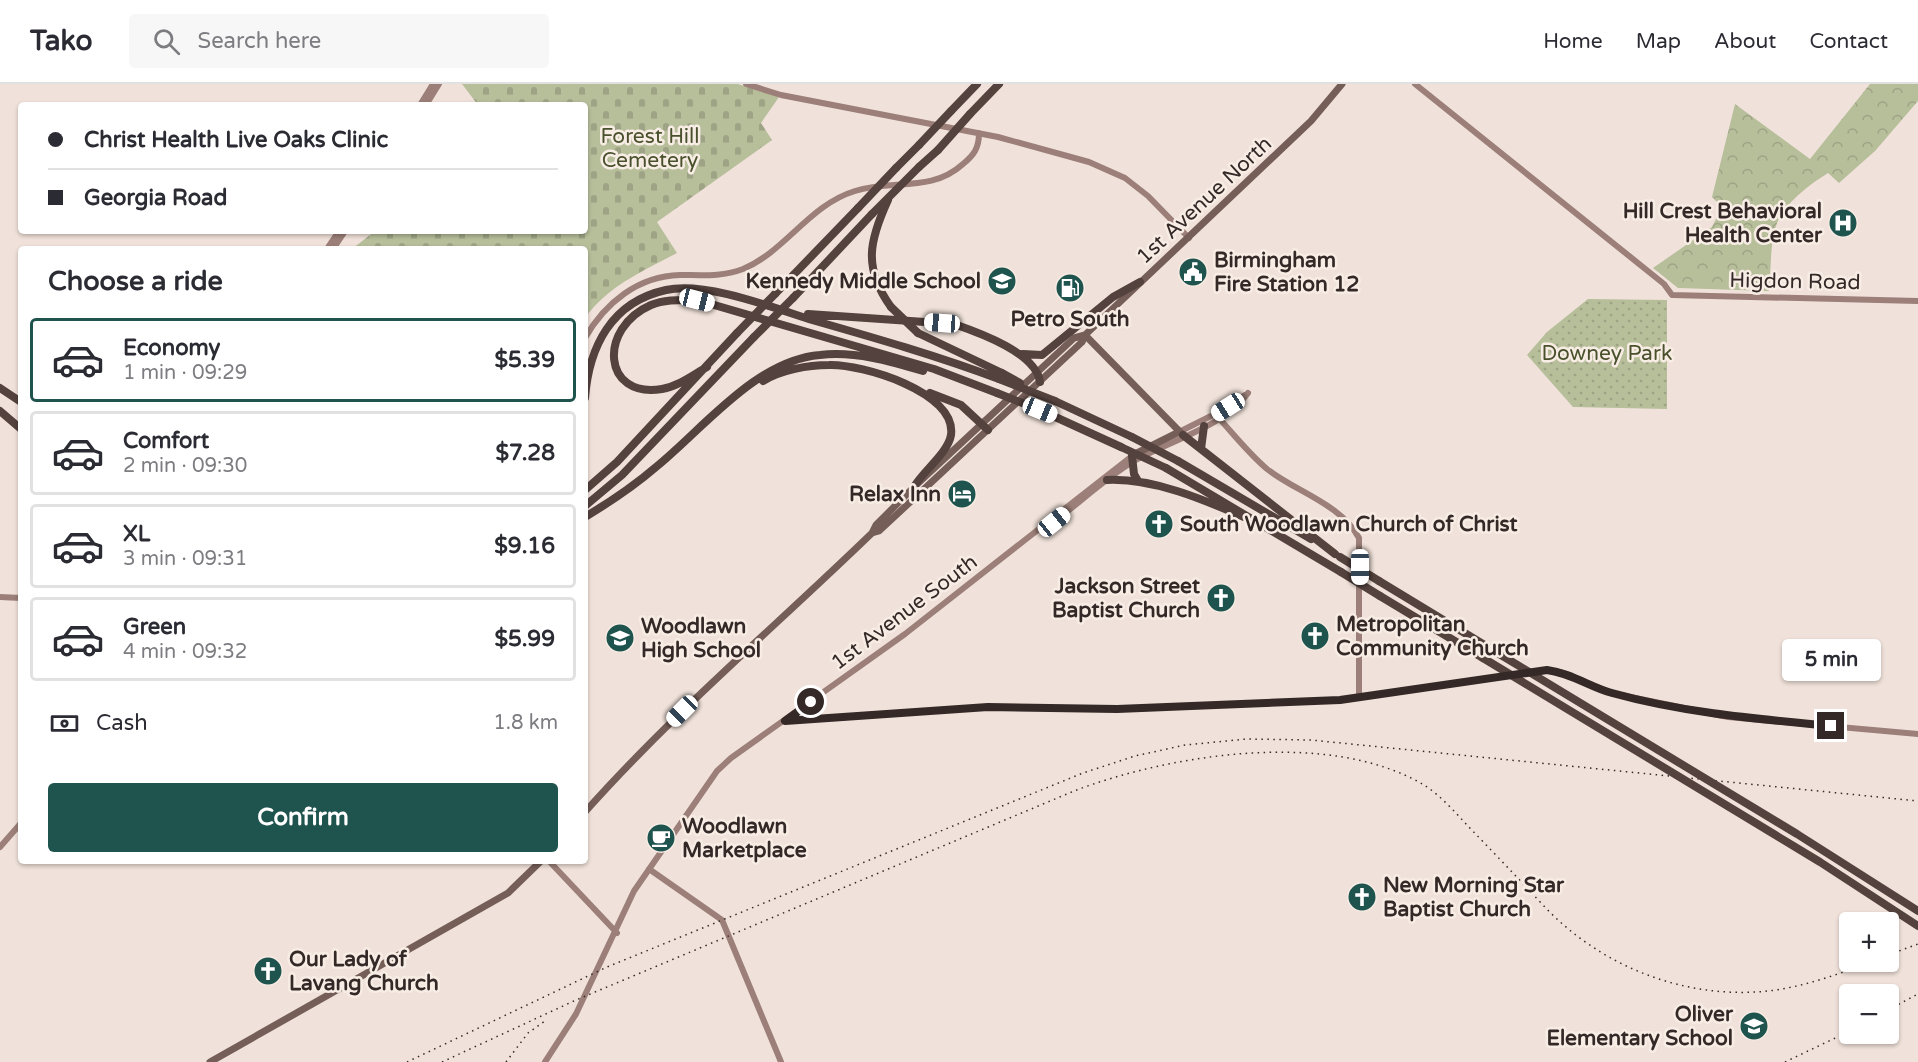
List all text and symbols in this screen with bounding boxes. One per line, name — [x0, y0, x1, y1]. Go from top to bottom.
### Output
search box — [129, 14, 549, 68]
text: Tako — [30, 24, 93, 58]
icon: search — [150, 25, 183, 58]
text: Search here — [198, 28, 321, 54]
text: Home — [1543, 29, 1603, 54]
text: Map — [1636, 29, 1681, 54]
text: About — [1714, 29, 1776, 54]
text: Contact — [1809, 29, 1888, 54]
park label: Forest Hill Cemetery — [600, 124, 700, 173]
text: Christ Health Live Oaks Clinic — [84, 127, 388, 153]
street label: 1st Avenue North — [1132, 131, 1277, 269]
text: Georgia Road — [84, 185, 227, 211]
place label: Hill Crest Behavioral Health Center — [1623, 199, 1823, 248]
hospital icon: Hill Crest Behavioral Health Center — [1827, 207, 1859, 239]
place label: Birmingham Fire Station 12 — [1214, 248, 1360, 297]
public building icon: Birmingham Fire Station 12 — [1177, 256, 1209, 288]
text: Choose a ride — [48, 265, 223, 298]
school or university icon: Kennedy Middle School — [986, 265, 1018, 297]
street label: Higdon Road — [1729, 268, 1861, 295]
place label: Kennedy Middle School — [746, 269, 981, 294]
fuel station icon: Petro South — [1054, 272, 1086, 304]
car — [677, 287, 717, 313]
place label: Petro South — [1011, 307, 1130, 332]
car — [923, 313, 961, 333]
icon: car — [51, 333, 105, 387]
text: Economy — [123, 335, 220, 361]
park label: Downey Park — [1542, 341, 1672, 366]
text: $5.39 — [494, 347, 555, 373]
text: 1 min · 09:29 — [123, 361, 247, 385]
car — [1208, 390, 1248, 424]
car — [1020, 395, 1060, 425]
icon: car — [51, 426, 105, 480]
text: Comfort — [123, 428, 209, 454]
text: $7.28 — [495, 440, 555, 466]
text: 2 min · 09:30 — [123, 454, 247, 478]
hotel icon: Relax Inn — [946, 478, 978, 510]
place label: Relax Inn — [849, 482, 941, 507]
car — [1034, 504, 1074, 540]
church icon: South Woodlawn Church of Christ — [1143, 508, 1175, 540]
place label: South Woodlawn Church of Christ — [1180, 512, 1518, 537]
icon: car — [51, 519, 105, 573]
text: XL — [123, 521, 150, 547]
text: $9.16 — [494, 533, 555, 559]
text: 3 min · 09:31 — [123, 547, 247, 571]
street label: 1st Avenue South — [826, 549, 982, 676]
car — [1351, 549, 1369, 585]
place label: Jackson Street Baptist Church — [1052, 574, 1200, 623]
church icon: Jackson Street Baptist Church — [1205, 582, 1237, 614]
icon: car — [51, 612, 105, 666]
place label: Metropolitan Community Church — [1336, 612, 1529, 661]
text: Green — [123, 614, 186, 640]
place label: Woodlawn High School — [641, 614, 761, 663]
church icon: Metropolitan Community Church — [1299, 620, 1331, 652]
school or university icon: Woodlawn High School — [604, 622, 636, 654]
text: $5.99 — [494, 626, 555, 652]
callout: 5 min — [1782, 639, 1880, 681]
text: 4 min · 09:32 — [123, 640, 247, 664]
text: 5 min — [1805, 648, 1858, 672]
route start — [797, 688, 824, 715]
car — [663, 692, 701, 730]
icon: cash — [48, 707, 81, 740]
text: Cash — [96, 710, 148, 736]
text: 1.8 km — [493, 711, 558, 735]
route end — [1817, 712, 1844, 739]
button: Confirm — [48, 783, 558, 852]
place label: Woodlawn Marketplace — [682, 814, 807, 863]
cafe icon: Woodlawn Marketplace — [645, 822, 677, 854]
place label: New Morning Star Baptist Church — [1383, 873, 1565, 922]
church icon: New Morning Star Baptist Church — [1346, 881, 1378, 913]
map controls — [1839, 912, 1899, 1044]
button: + — [1839, 912, 1899, 972]
place label: Our Lady of Lavang Church — [289, 947, 439, 996]
church icon: Our Lady of Lavang Church — [252, 955, 284, 987]
button: − — [1839, 984, 1899, 1044]
place label: Oliver Elementary School — [1546, 1002, 1734, 1051]
school or university icon: Oliver Elementary School — [1738, 1010, 1770, 1042]

